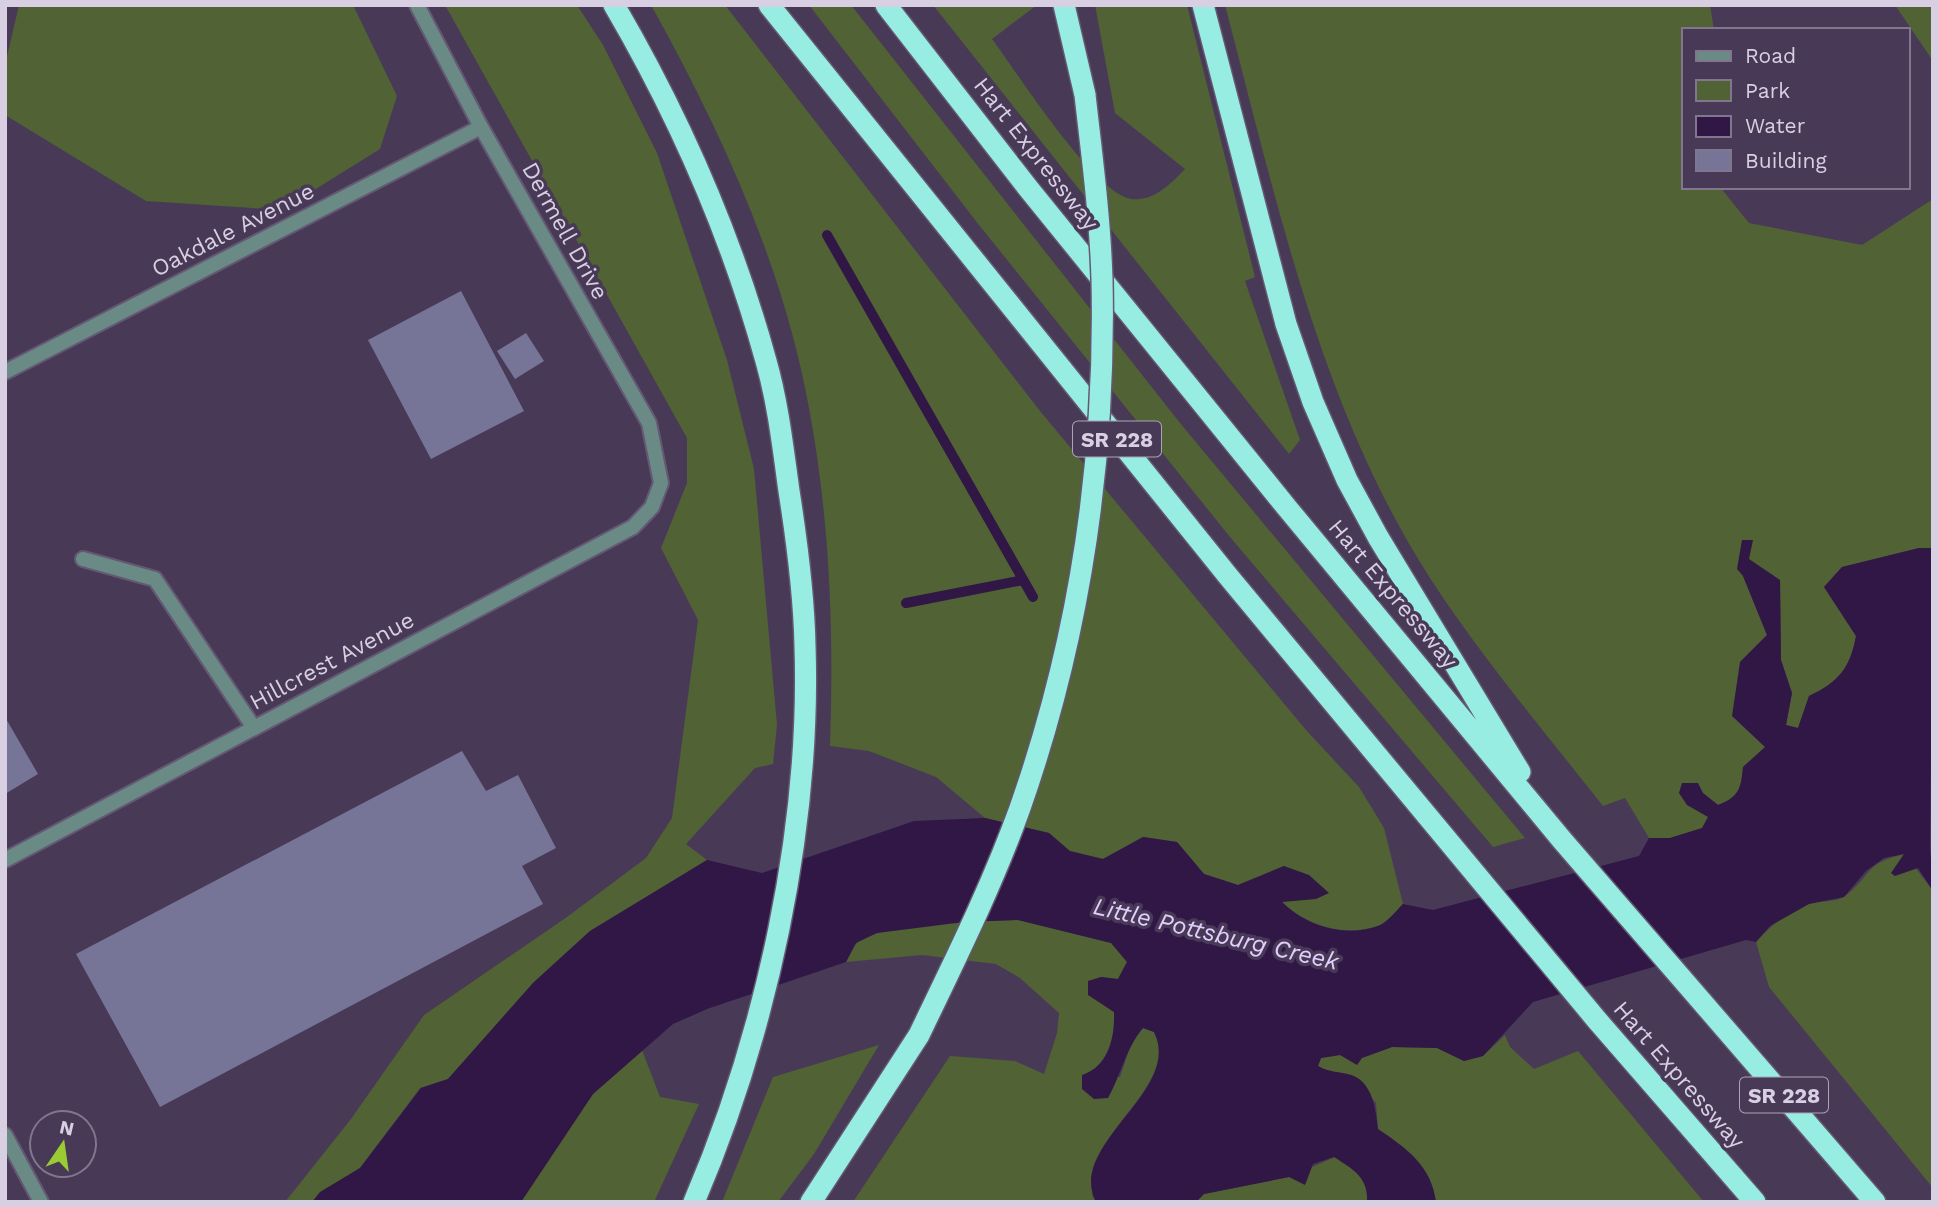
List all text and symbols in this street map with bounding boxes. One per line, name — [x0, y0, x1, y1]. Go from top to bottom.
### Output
legend — [1682, 28, 1910, 189]
text: Road — [1745, 43, 1796, 68]
street label: Hart Expressway — [968, 72, 1104, 236]
text: Park — [1745, 78, 1790, 103]
text: Water — [1745, 113, 1806, 138]
text: Building — [1745, 148, 1827, 173]
street label: Dermell Drive — [516, 158, 614, 304]
street label: Oakdale Avenue — [147, 177, 319, 283]
road number: SR 228 — [1073, 422, 1161, 457]
street label: Hart Expressway — [1323, 514, 1463, 674]
street label: Hillcrest Avenue — [245, 606, 419, 716]
water label: Little Pottsburg Creek — [1091, 892, 1342, 976]
street label: Hart Expressway — [1608, 996, 1750, 1154]
road number: SR 228 — [1740, 1078, 1828, 1112]
north arrow — [28, 1109, 98, 1179]
text: N — [57, 1115, 76, 1141]

